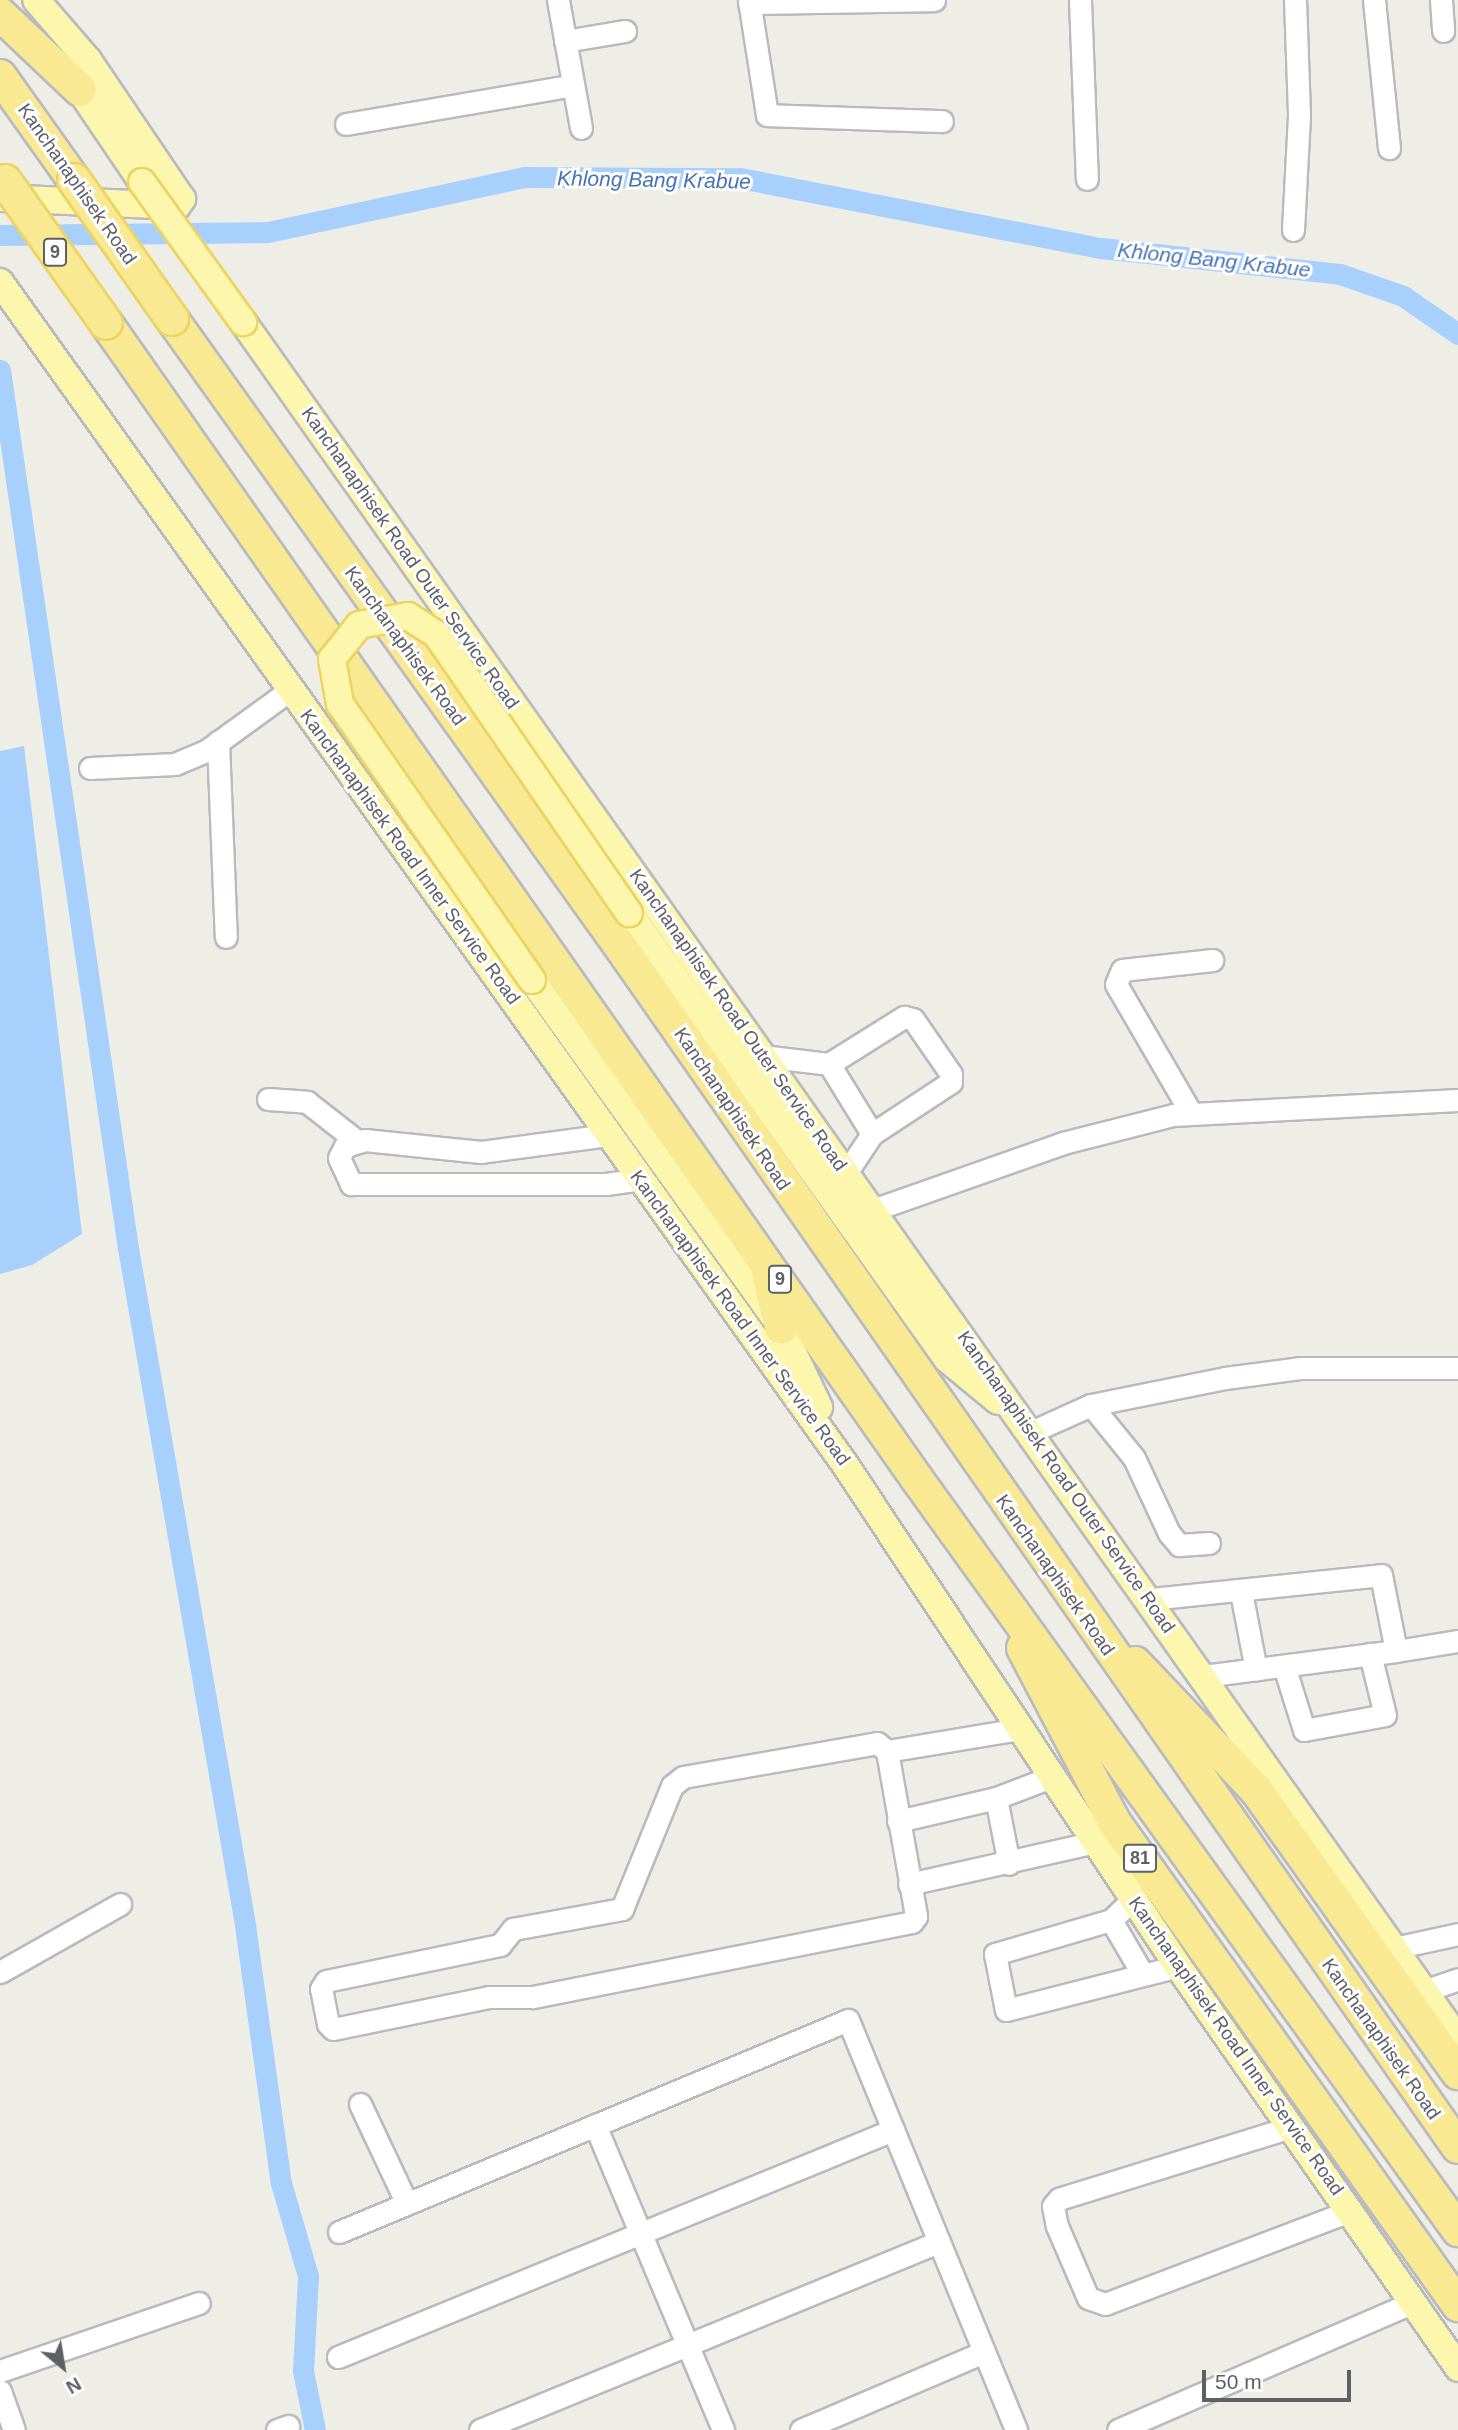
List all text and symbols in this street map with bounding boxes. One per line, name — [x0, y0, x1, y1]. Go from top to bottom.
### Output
street label: Kanchanaphisek Road — [13, 99, 141, 269]
water label: Khlong Bang Krabue — [557, 166, 751, 194]
water label: Khlong Bang Krabue — [1116, 237, 1312, 283]
road number: 9 — [43, 238, 67, 266]
street label: Kanchanaphisek Road Outer Service Road — [296, 403, 524, 713]
street label: Kanchanaphisek Road — [340, 562, 470, 730]
street label: Kanchanaphisek Road Inner Service Road — [295, 705, 525, 1009]
street label: Kanchanaphisek Road Outer Service Road — [624, 865, 852, 1175]
street label: Kanchanaphisek Road — [669, 1023, 795, 1195]
street label: Kanchanaphisek Road Inner Service Road — [625, 1166, 855, 1470]
road number: 9 — [768, 1264, 792, 1294]
street label: Kanchanaphisek Road Outer Service Road — [952, 1327, 1180, 1637]
street label: Kanchanaphisek Road — [991, 1490, 1119, 1660]
road number: 81 — [1122, 1844, 1158, 1872]
street label: Kanchanaphisek Road Inner Service Road — [1124, 1892, 1348, 2200]
street label: Kanchanaphisek Road — [1317, 1954, 1445, 2124]
north arrow — [28, 2332, 98, 2402]
scale bar — [1206, 2356, 1355, 2400]
text: 50 m — [1215, 2370, 1262, 2393]
text: N — [63, 2373, 85, 2398]

